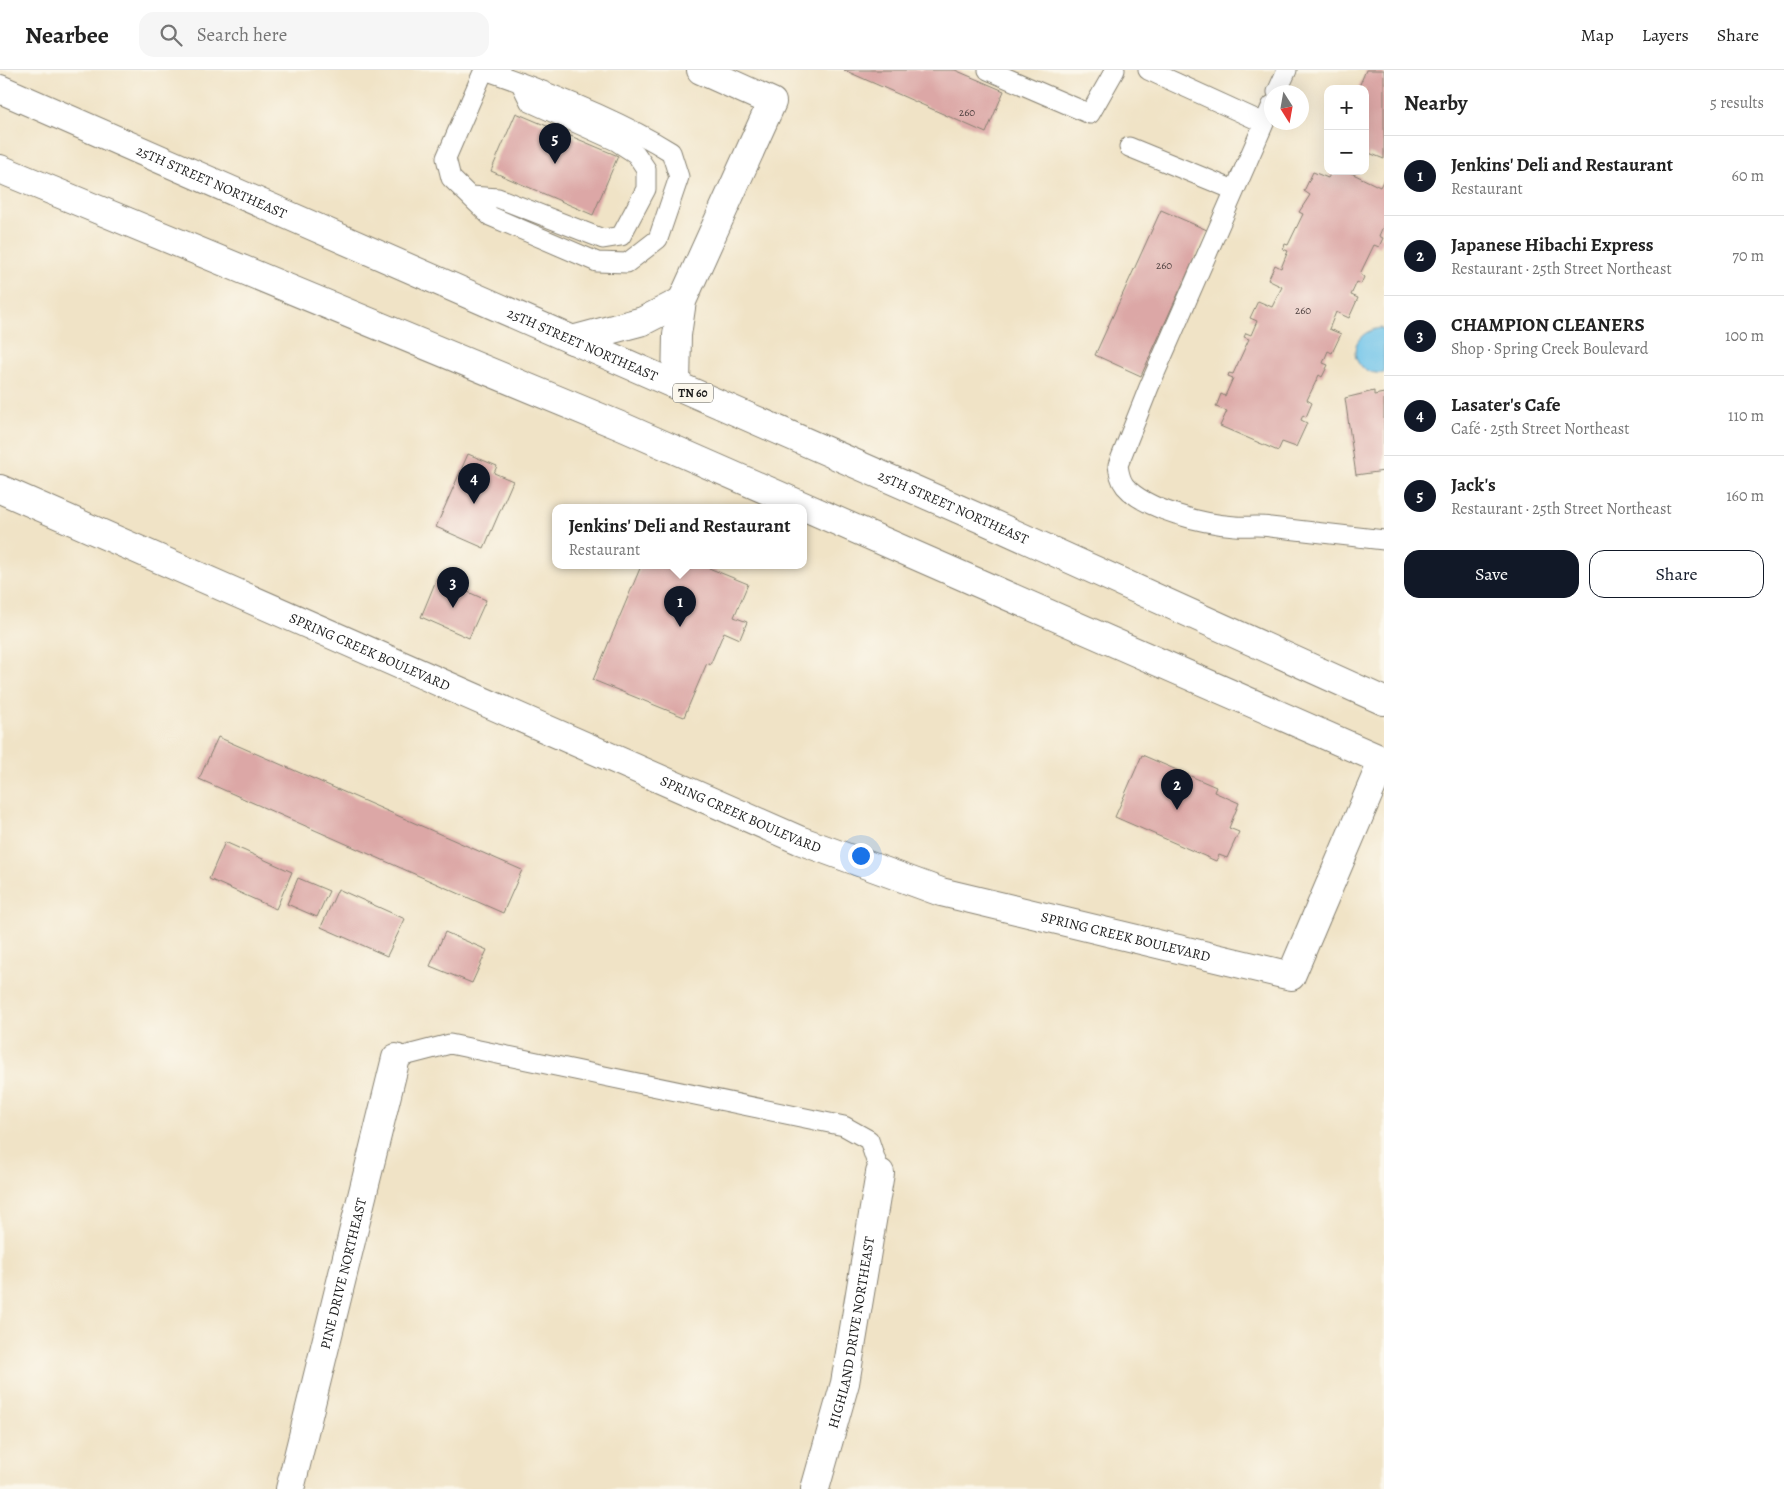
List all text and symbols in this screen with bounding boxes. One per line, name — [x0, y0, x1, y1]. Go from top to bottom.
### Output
search box — [139, 12, 489, 57]
text: Nearbee — [25, 19, 109, 51]
icon: search — [157, 21, 185, 49]
text: Search here — [197, 22, 287, 48]
text: Map — [1581, 23, 1614, 47]
text: Layers — [1642, 23, 1689, 47]
text: Share — [1717, 23, 1759, 47]
north arrow — [1264, 85, 1309, 130]
map controls — [1324, 85, 1369, 175]
button: + — [1324, 85, 1369, 130]
text: Nearby — [1404, 89, 1467, 117]
text: 5 results — [1710, 92, 1764, 114]
house number: 260 — [959, 105, 975, 120]
pin: 5 — [539, 123, 571, 164]
button: − — [1324, 130, 1369, 175]
street label: 25TH STREET NORTHEAST — [133, 140, 290, 223]
text: Jenkins' Deli and Restaurant — [1451, 152, 1673, 178]
text: 1 — [1417, 165, 1423, 187]
text: 60 m — [1732, 165, 1764, 187]
text: Restaurant — [1451, 178, 1523, 200]
text: Japanese Hibachi Express — [1451, 232, 1653, 258]
text: 2 — [1416, 245, 1424, 267]
text: 70 m — [1732, 245, 1764, 267]
house number: 260 — [1156, 258, 1172, 273]
text: Restaurant · 25th Street Northeast — [1451, 258, 1672, 280]
street label: 25TH STREET NORTHEAST — [504, 303, 661, 386]
house number: 260 — [1295, 303, 1311, 318]
text: CHAMPION CLEANERS — [1451, 312, 1645, 338]
text: 3 — [1417, 325, 1423, 347]
text: 100 m — [1725, 325, 1764, 347]
text: Shop · Spring Creek Boulevard — [1451, 338, 1648, 360]
road number: TN 60 — [673, 384, 713, 402]
text: Lasater's Cafe — [1451, 392, 1561, 418]
text: 4 — [1416, 405, 1424, 427]
text: 110 m — [1728, 405, 1764, 427]
text: Café · 25th Street Northeast — [1451, 418, 1630, 440]
pin: 4 — [458, 463, 490, 504]
street label: 25TH STREET NORTHEAST — [875, 465, 1032, 549]
text: Jack's — [1451, 472, 1496, 498]
text: 5 — [1417, 485, 1423, 507]
text: 160 m — [1726, 485, 1764, 507]
text: Restaurant · 25th Street Northeast — [1451, 498, 1672, 520]
popup — [552, 504, 807, 569]
text: Jenkins' Deli and Restaurant — [568, 513, 791, 539]
text: Restaurant — [568, 539, 640, 561]
button: Save — [1404, 550, 1579, 598]
button: Share — [1589, 550, 1764, 598]
pin: 3 — [437, 567, 469, 608]
pin: 1 — [664, 586, 696, 627]
street label: SPRING CREEK BOULEVARD — [287, 608, 453, 695]
pin: 2 — [1161, 769, 1193, 810]
street label: SPRING CREEK BOULEVARD — [657, 771, 824, 857]
your location — [848, 843, 874, 869]
street label: SPRING CREEK BOULEVARD — [1039, 907, 1213, 966]
street label: PINE DRIVE NORTHEAST — [315, 1196, 371, 1351]
street label: HIGHLAND DRIVE NORTHEAST — [823, 1235, 879, 1431]

